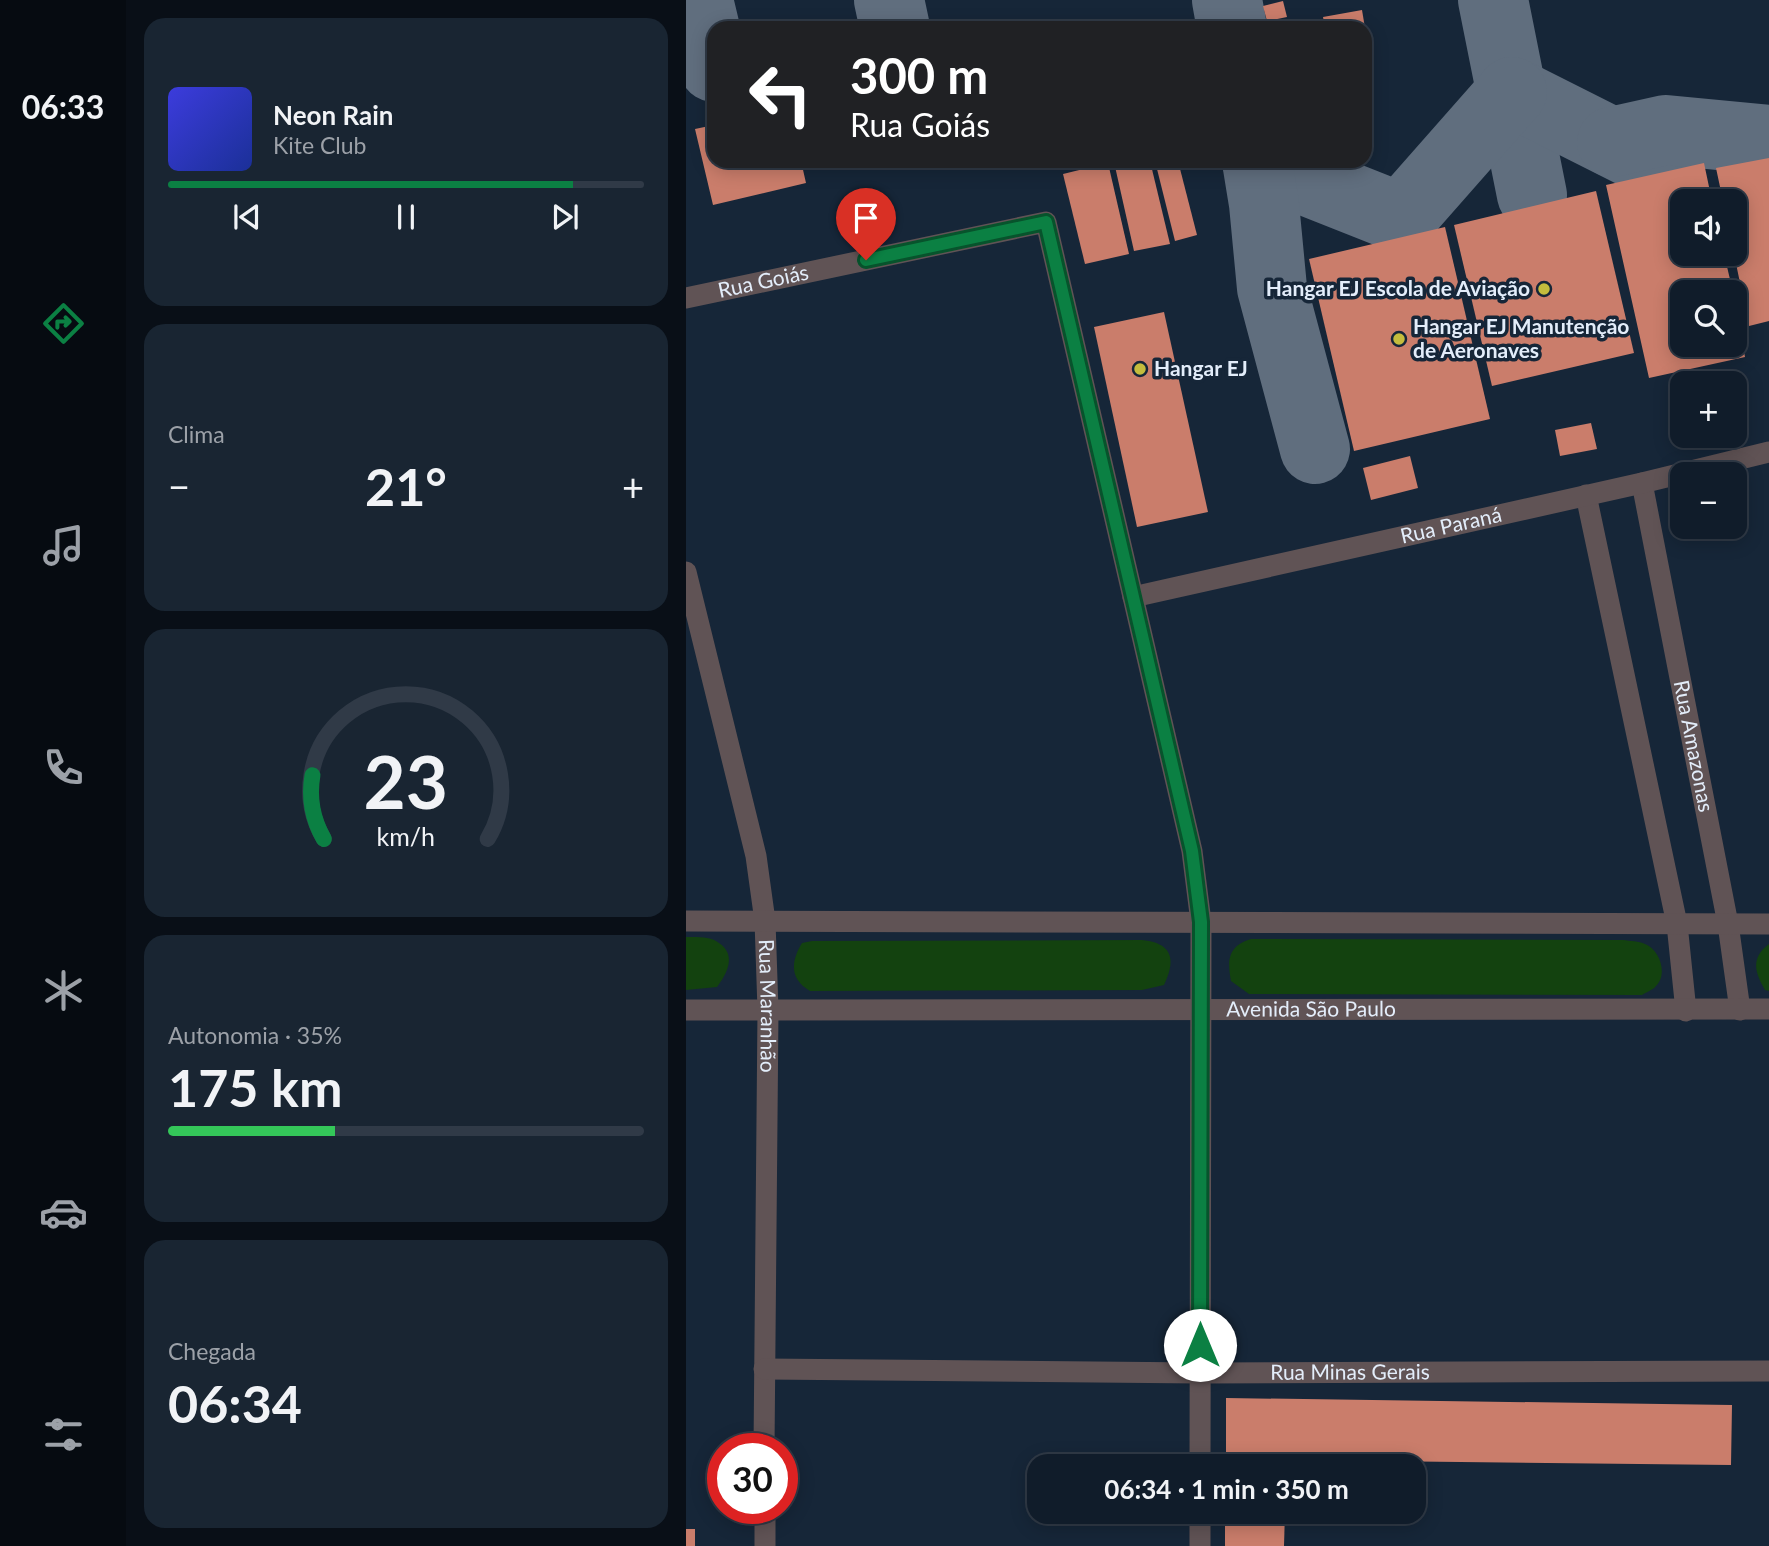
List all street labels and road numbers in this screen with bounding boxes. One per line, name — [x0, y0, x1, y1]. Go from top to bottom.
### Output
street label: Rua Goiás — [715, 258, 811, 302]
street label: Rua Paraná — [1398, 501, 1504, 548]
street label: Rua Amazonas — [1670, 678, 1720, 814]
street label: Rua Maranhão — [755, 939, 782, 1073]
street label: Avenida São Paulo — [1226, 995, 1396, 1021]
street label: Rua Minas Gerais — [1270, 1358, 1430, 1384]

